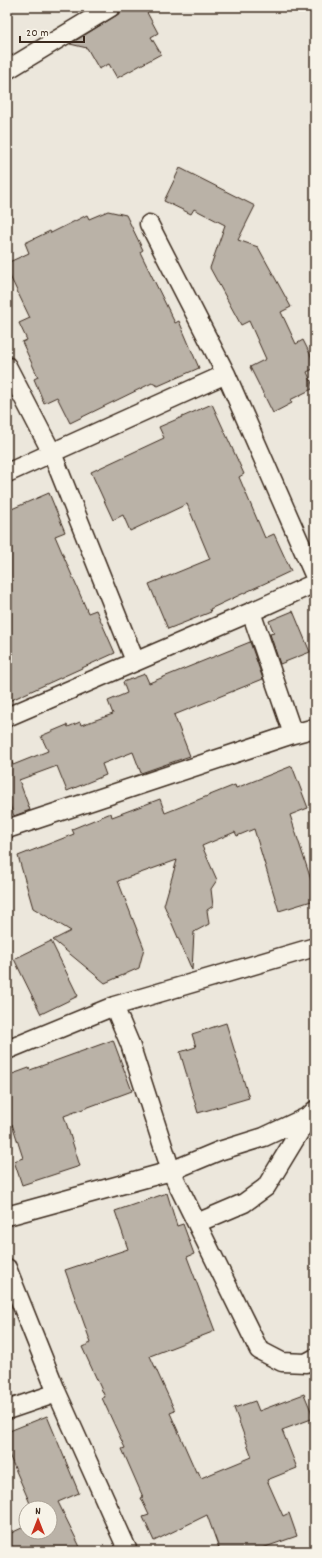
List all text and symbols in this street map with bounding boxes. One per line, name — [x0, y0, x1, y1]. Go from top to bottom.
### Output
scale bar — [20, 18, 84, 44]
text: 20 m — [26, 25, 49, 42]
north arrow — [18, 1500, 58, 1540]
text: N — [35, 1504, 41, 1520]

